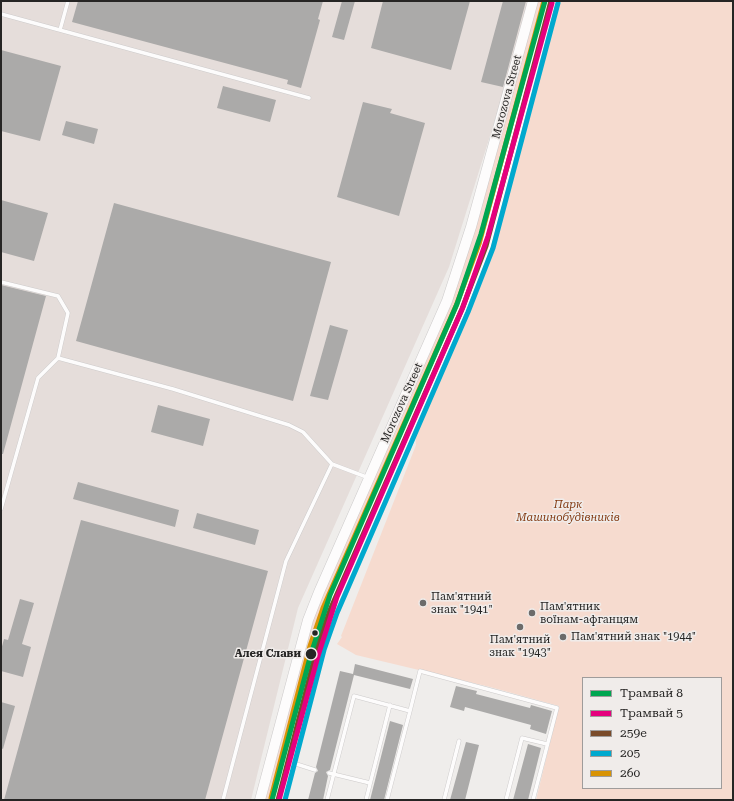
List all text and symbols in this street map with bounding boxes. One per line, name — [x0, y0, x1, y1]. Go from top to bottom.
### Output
street label: Morozova Street — [489, 54, 525, 140]
street label: Morozova Street — [378, 361, 426, 445]
park label: Парк Машинобудівників — [516, 498, 620, 524]
place label: Пам'ятний знак "1941" — [431, 590, 493, 616]
marker: Пам'ятний знак "1941" — [418, 598, 428, 608]
place label: Пам'ятник воїнам-афганцям — [540, 600, 638, 626]
marker: Пам'ятник воїнам-афганцям — [527, 608, 537, 618]
marker: Пам'ятний знак "1943" — [515, 622, 525, 632]
unlabelled marker — [310, 628, 320, 638]
place label: Пам'ятний знак "1944" — [571, 630, 696, 644]
marker: Пам'ятний знак "1944" — [558, 632, 568, 642]
place label: Пам'ятний знак "1943" — [489, 633, 551, 659]
place label: Алея Слави — [235, 647, 301, 661]
marker: Алея Слави — [304, 647, 318, 661]
legend — [582, 677, 722, 789]
text: Трамвай 8 — [620, 686, 683, 700]
text: Трамвай 5 — [620, 706, 683, 720]
text: 259е — [620, 726, 647, 740]
text: 205 — [620, 746, 640, 760]
text: 260 — [620, 766, 640, 780]

